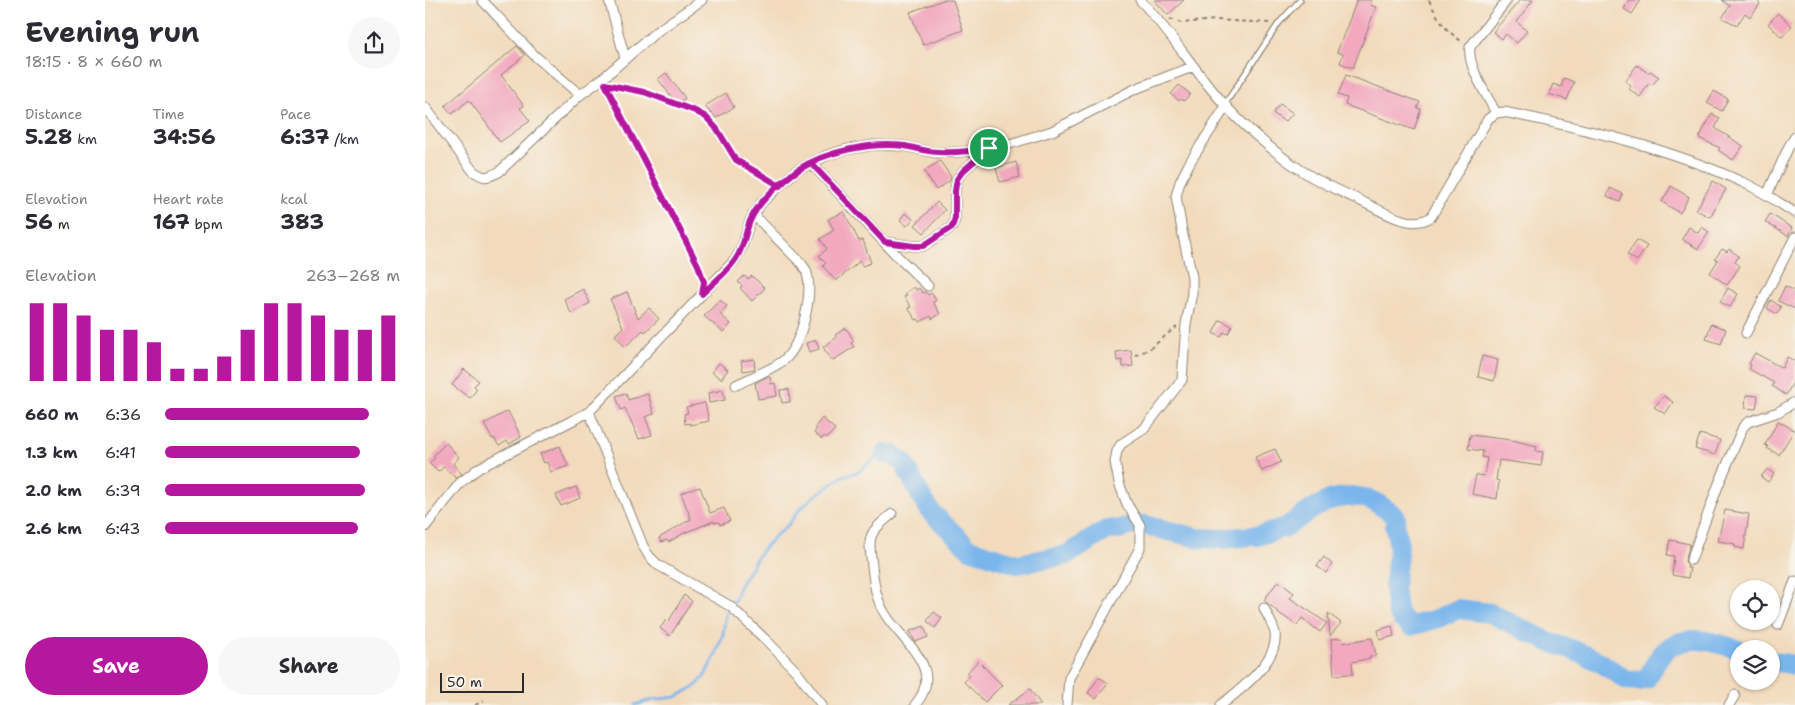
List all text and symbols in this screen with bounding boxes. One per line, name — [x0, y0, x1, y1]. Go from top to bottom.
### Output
text: Evening run — [25, 13, 200, 51]
button: share — [348, 17, 400, 69]
text: 18:15 · 8 × 660 m — [25, 51, 162, 72]
text: Distance — [25, 105, 82, 123]
text: Time — [153, 105, 185, 123]
text: Pace — [280, 105, 311, 123]
text: 5.28 — [25, 123, 72, 151]
text: 34:56 — [153, 123, 216, 151]
text: 6:37 — [280, 123, 329, 151]
pin — [968, 127, 1010, 169]
text: km — [72, 130, 97, 148]
text: /km — [329, 130, 359, 148]
icon: arrive — [975, 134, 1003, 162]
text: Elevation — [25, 190, 88, 208]
text: Heart rate — [153, 190, 224, 208]
text: kcal — [280, 190, 308, 208]
text: 56 — [25, 208, 53, 236]
text: 167 — [153, 208, 190, 236]
text: 383 — [280, 208, 324, 236]
text: m — [53, 215, 70, 233]
text: bpm — [190, 215, 223, 233]
text: Elevation — [25, 265, 97, 286]
text: 263–268 m — [305, 265, 400, 286]
text: 660 m — [25, 404, 79, 425]
text: 6:36 — [105, 404, 141, 425]
text: 1.3 km — [25, 442, 78, 463]
text: 6:41 — [105, 442, 136, 463]
text: 2.0 km — [25, 480, 82, 501]
text: 6:39 — [105, 480, 141, 501]
text: 2.6 km — [25, 518, 82, 539]
text: 6:43 — [105, 518, 140, 539]
map controls — [1730, 580, 1780, 690]
button: locate — [1730, 580, 1780, 630]
button: Save — [25, 637, 208, 695]
button: Share — [218, 637, 400, 695]
button: layers — [1730, 640, 1780, 690]
scale bar — [440, 670, 524, 693]
text: 50 m — [447, 673, 482, 691]

